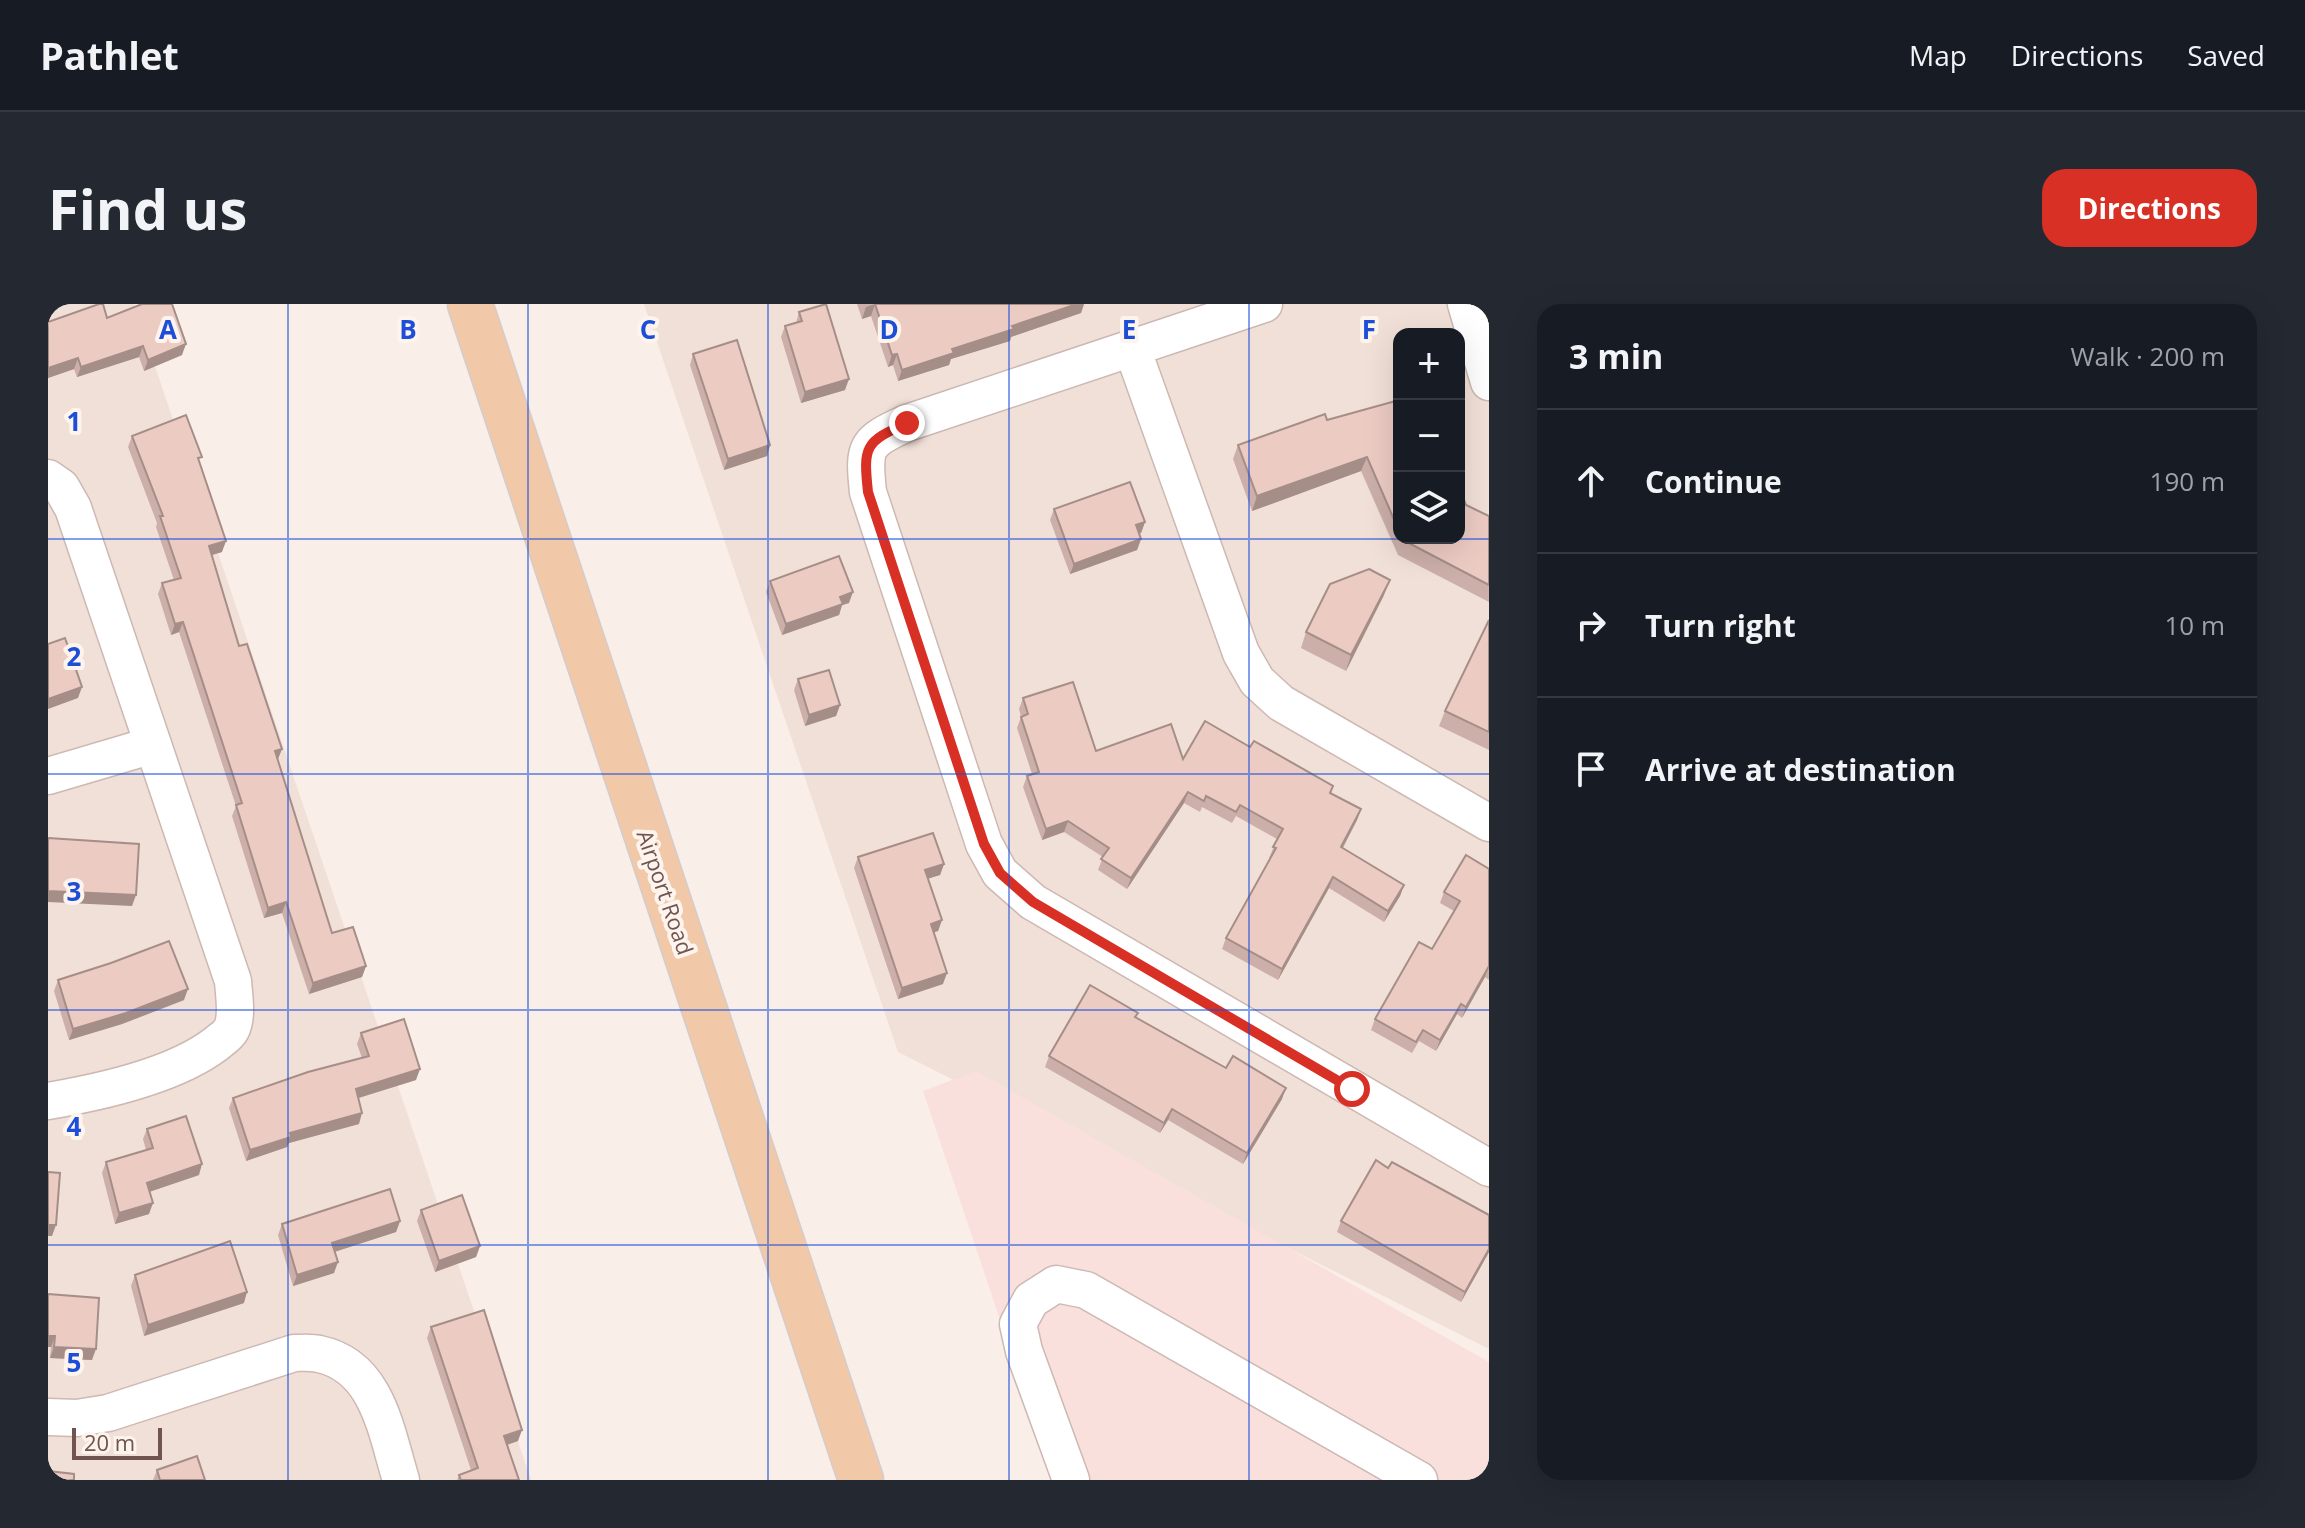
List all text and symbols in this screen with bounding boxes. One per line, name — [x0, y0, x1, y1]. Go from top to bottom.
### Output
text: Pathlet — [40, 29, 179, 81]
text: Map — [1909, 36, 1967, 74]
text: Directions — [2011, 36, 2143, 74]
text: Saved — [2187, 36, 2265, 74]
button: Directions — [2042, 169, 2257, 247]
text: Find us — [48, 170, 247, 246]
text: A — [159, 311, 177, 347]
text: B — [399, 311, 417, 347]
text: C — [640, 311, 656, 347]
text: D — [879, 311, 899, 347]
text: E — [1122, 311, 1136, 347]
text: F — [1362, 311, 1376, 347]
map controls — [1393, 328, 1465, 544]
button: + — [1393, 328, 1465, 400]
text: 3 min — [1569, 333, 1663, 379]
text: Walk · 200 m — [2071, 338, 2225, 374]
button: − — [1393, 400, 1465, 472]
text: 1 — [67, 403, 81, 439]
route end — [889, 405, 925, 441]
icon: ahead — [1569, 459, 1613, 503]
text: Continue — [1645, 461, 1782, 502]
text: 190 m — [2150, 463, 2225, 499]
button: layers — [1393, 472, 1465, 544]
icon: right — [1569, 603, 1613, 647]
text: Turn right — [1645, 605, 1796, 646]
text: 10 m — [2164, 607, 2225, 643]
text: 2 — [67, 638, 82, 674]
icon: arrive — [1569, 747, 1613, 791]
text: Arrive at destination — [1645, 749, 1956, 790]
street label: Airport Road — [631, 826, 701, 958]
text: 3 — [67, 873, 81, 909]
route start — [1334, 1071, 1370, 1107]
text: 4 — [67, 1108, 82, 1144]
text: 5 — [67, 1344, 81, 1380]
scale bar — [72, 1424, 162, 1460]
text: 20 m — [84, 1427, 135, 1457]

